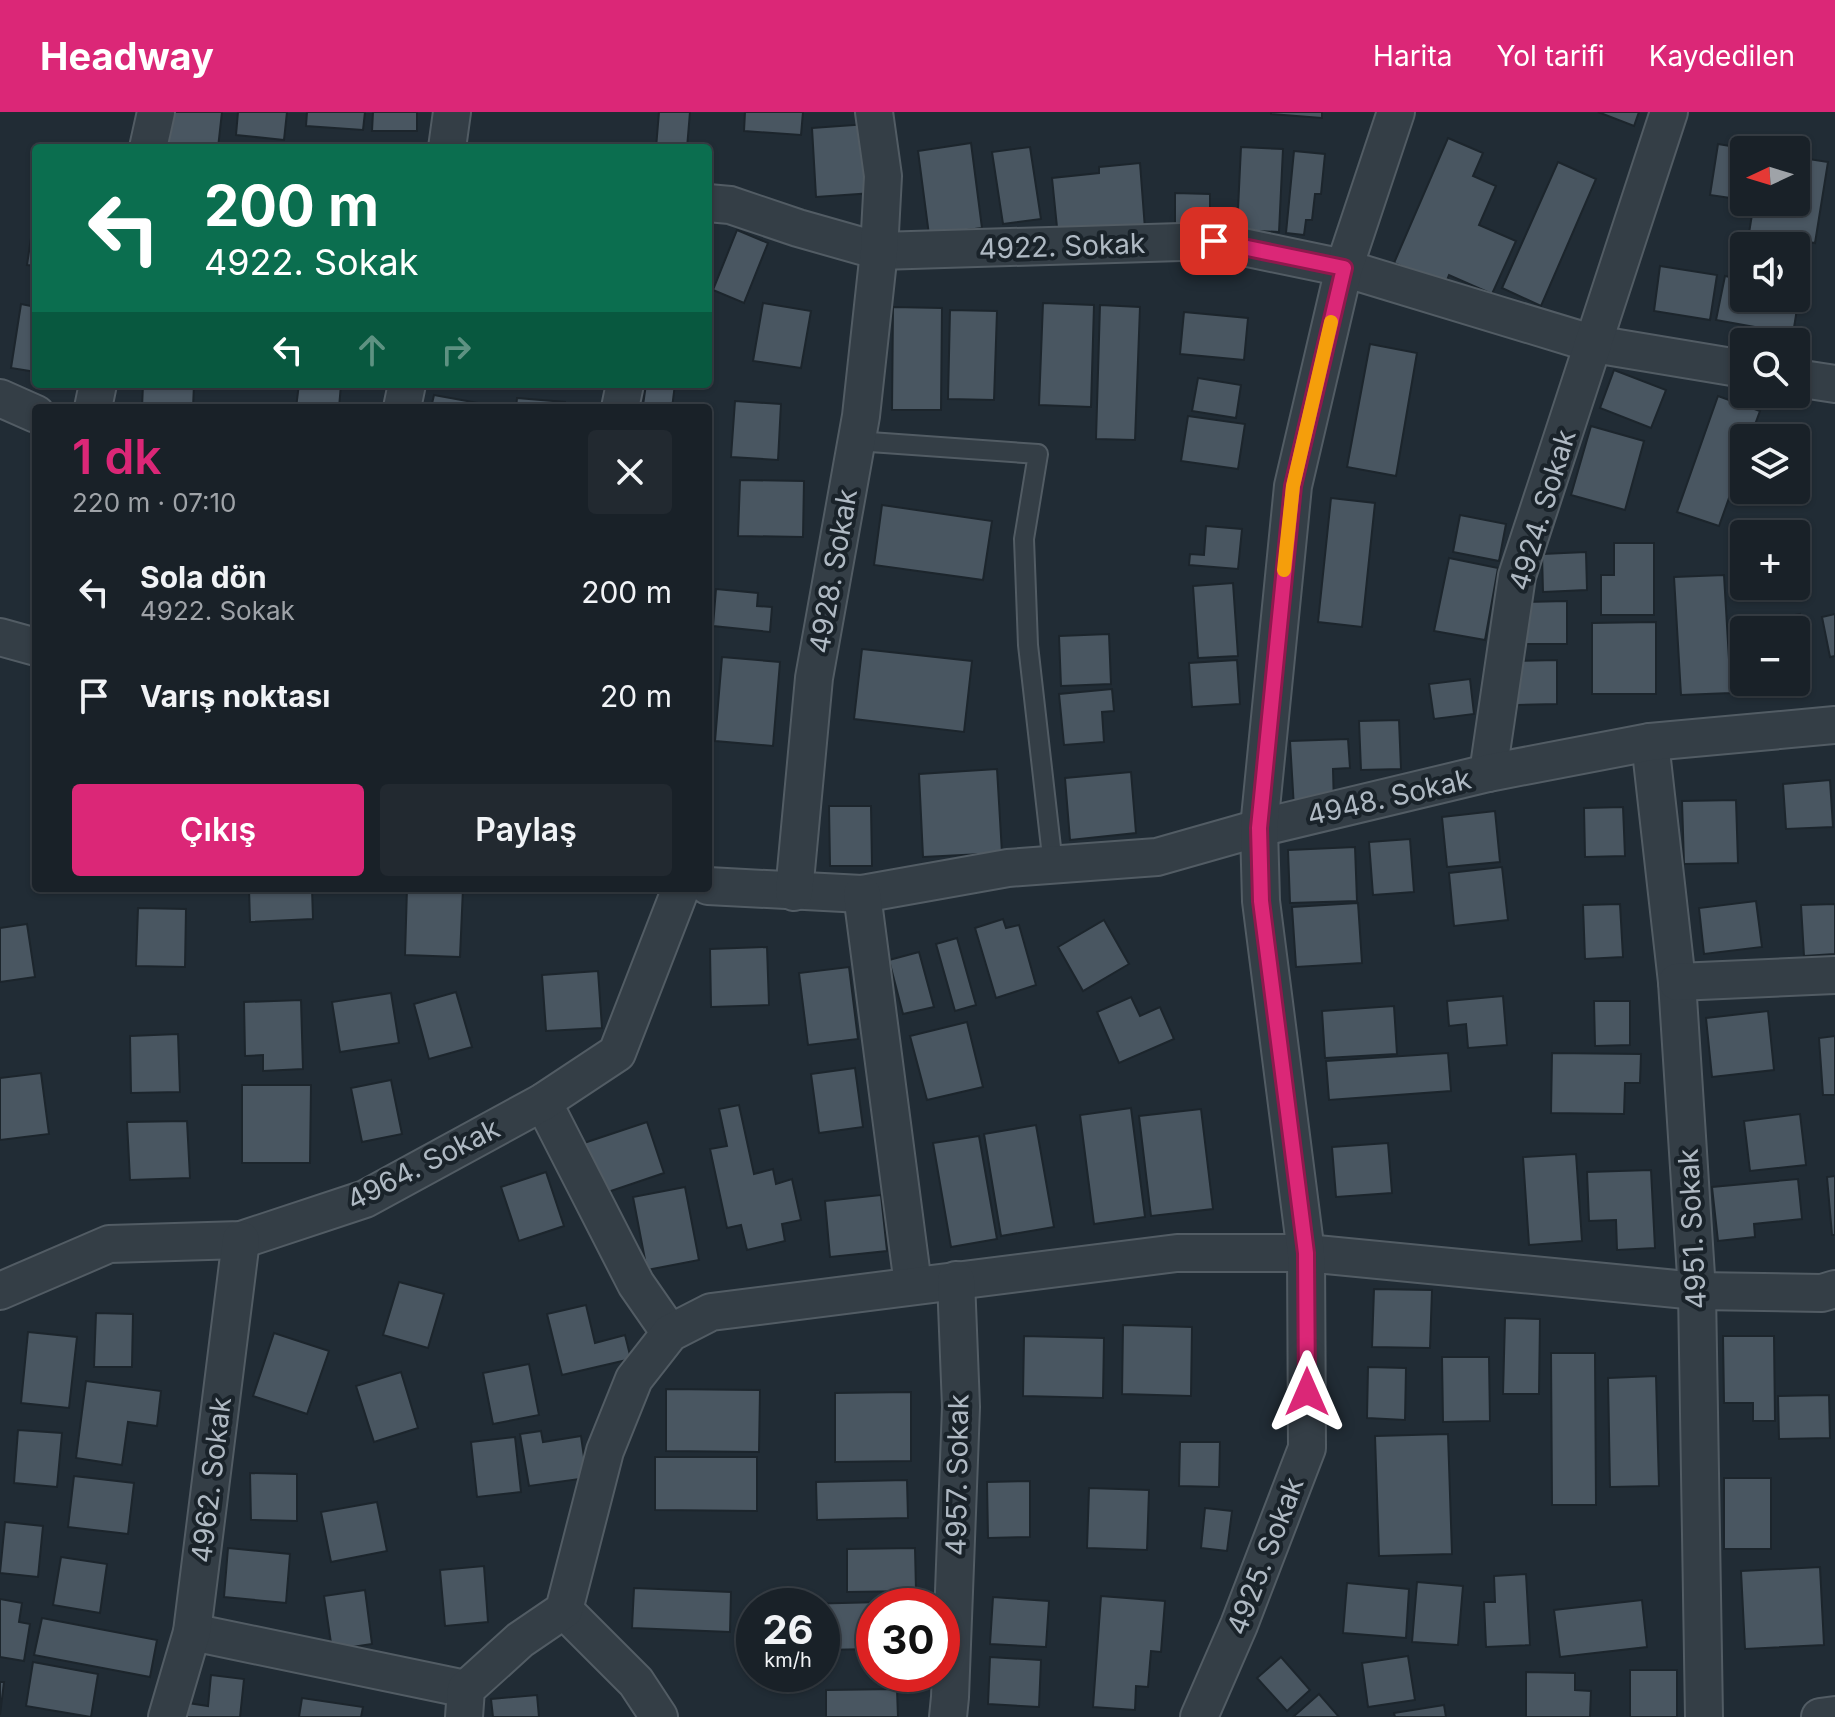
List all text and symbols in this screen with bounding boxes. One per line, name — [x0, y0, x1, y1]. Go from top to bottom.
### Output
text: Headway — [40, 33, 214, 79]
text: Harita — [1373, 39, 1452, 73]
text: Yol tarifi — [1496, 39, 1605, 73]
text: Kaydedilen — [1649, 39, 1795, 73]
north arrow — [1730, 136, 1810, 216]
map controls — [1730, 136, 1810, 696]
text: 200 m — [204, 172, 379, 240]
icon: left — [72, 176, 176, 280]
pin — [1180, 207, 1248, 275]
icon: arrive — [1192, 219, 1236, 263]
street label: 4922. Sokak — [978, 226, 1146, 266]
button: sound — [1730, 232, 1810, 312]
text: 4922. Sokak — [204, 240, 418, 284]
icon: left — [266, 328, 310, 372]
icon: ahead — [350, 328, 394, 372]
icon: right — [434, 328, 478, 372]
button: search — [1730, 328, 1810, 408]
button: layers — [1730, 424, 1810, 504]
street label: 4924. Sokak — [1501, 425, 1583, 595]
text: 1 dk — [72, 427, 162, 486]
button: close — [588, 430, 672, 514]
street label: 4928. Sokak — [802, 486, 864, 656]
text: 220 m · 07:10 — [72, 487, 237, 518]
button: + — [1730, 520, 1810, 600]
text: Sola dön — [140, 559, 267, 595]
icon: left — [72, 570, 116, 614]
text: 200 m — [581, 574, 672, 610]
text: 4922. Sokak — [140, 595, 295, 626]
button: − — [1730, 616, 1810, 696]
icon: arrive — [72, 674, 116, 718]
text: Varış noktası — [140, 678, 330, 714]
text: 20 m — [600, 678, 672, 714]
street label: 4948. Sokak — [1304, 762, 1474, 832]
button: Çıkış — [72, 784, 364, 876]
button: Paylaş — [380, 784, 672, 876]
street label: 4964. Sokak — [341, 1111, 505, 1217]
street label: 4951. Sokak — [1671, 1148, 1713, 1310]
position arrow — [1265, 1350, 1349, 1434]
street label: 4957. Sokak — [939, 1394, 975, 1556]
street label: 4962. Sokak — [184, 1395, 238, 1565]
street label: 4925. Sokak — [1219, 1472, 1311, 1640]
speed limit sign: 30 — [856, 1588, 960, 1692]
text: 26 — [762, 1605, 814, 1654]
text: km/h — [764, 1648, 812, 1672]

